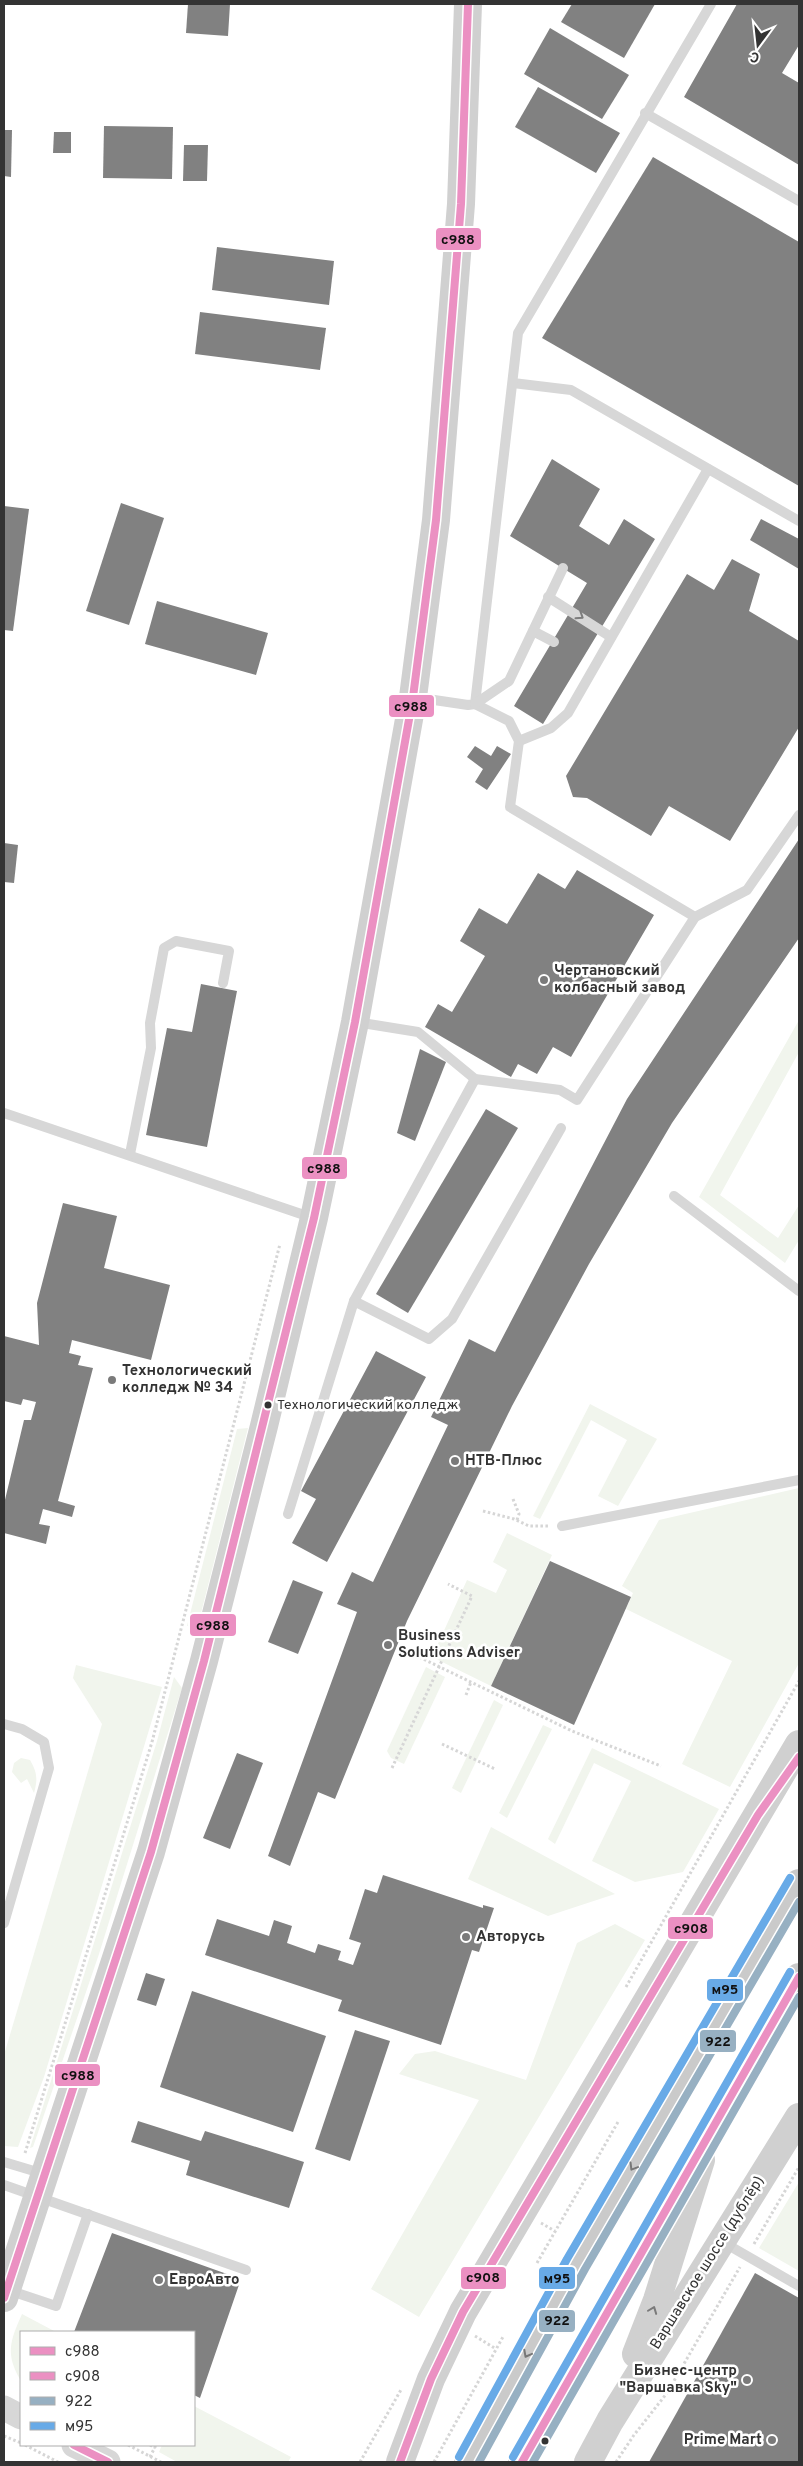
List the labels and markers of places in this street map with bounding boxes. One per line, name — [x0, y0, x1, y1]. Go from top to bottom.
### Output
place label: Чертановский колбасный завод — [554, 962, 685, 998]
marker: Чертановский колбасный завод — [538, 974, 550, 986]
place label: Технологический колледж № 34 — [122, 1362, 252, 1398]
marker: Технологический колледж № 34 — [106, 1374, 118, 1386]
place label: Технологический колледж — [277, 1397, 458, 1414]
marker: Технологический колледж — [263, 1400, 273, 1410]
place label: НТВ-Плюс — [465, 1452, 542, 1471]
marker: НТВ-Плюс — [449, 1455, 461, 1467]
place label: Business Solutions Adviser — [398, 1627, 521, 1663]
marker: Business Solutions Adviser — [382, 1639, 394, 1651]
place label: Авторусь — [476, 1928, 545, 1947]
marker: Авторусь — [460, 1931, 472, 1943]
place label: ЕвроАвто — [169, 2271, 240, 2290]
marker: ЕвроАвто — [153, 2274, 165, 2286]
place label: Бизнес-центр "Варшавка Sky" — [619, 2362, 737, 2398]
marker: Бизнес-центр "Варшавка Sky" — [741, 2374, 753, 2386]
place label: Prime Mart — [684, 2431, 762, 2450]
marker: Prime Mart — [766, 2434, 778, 2446]
unlabelled marker — [540, 2436, 550, 2446]

